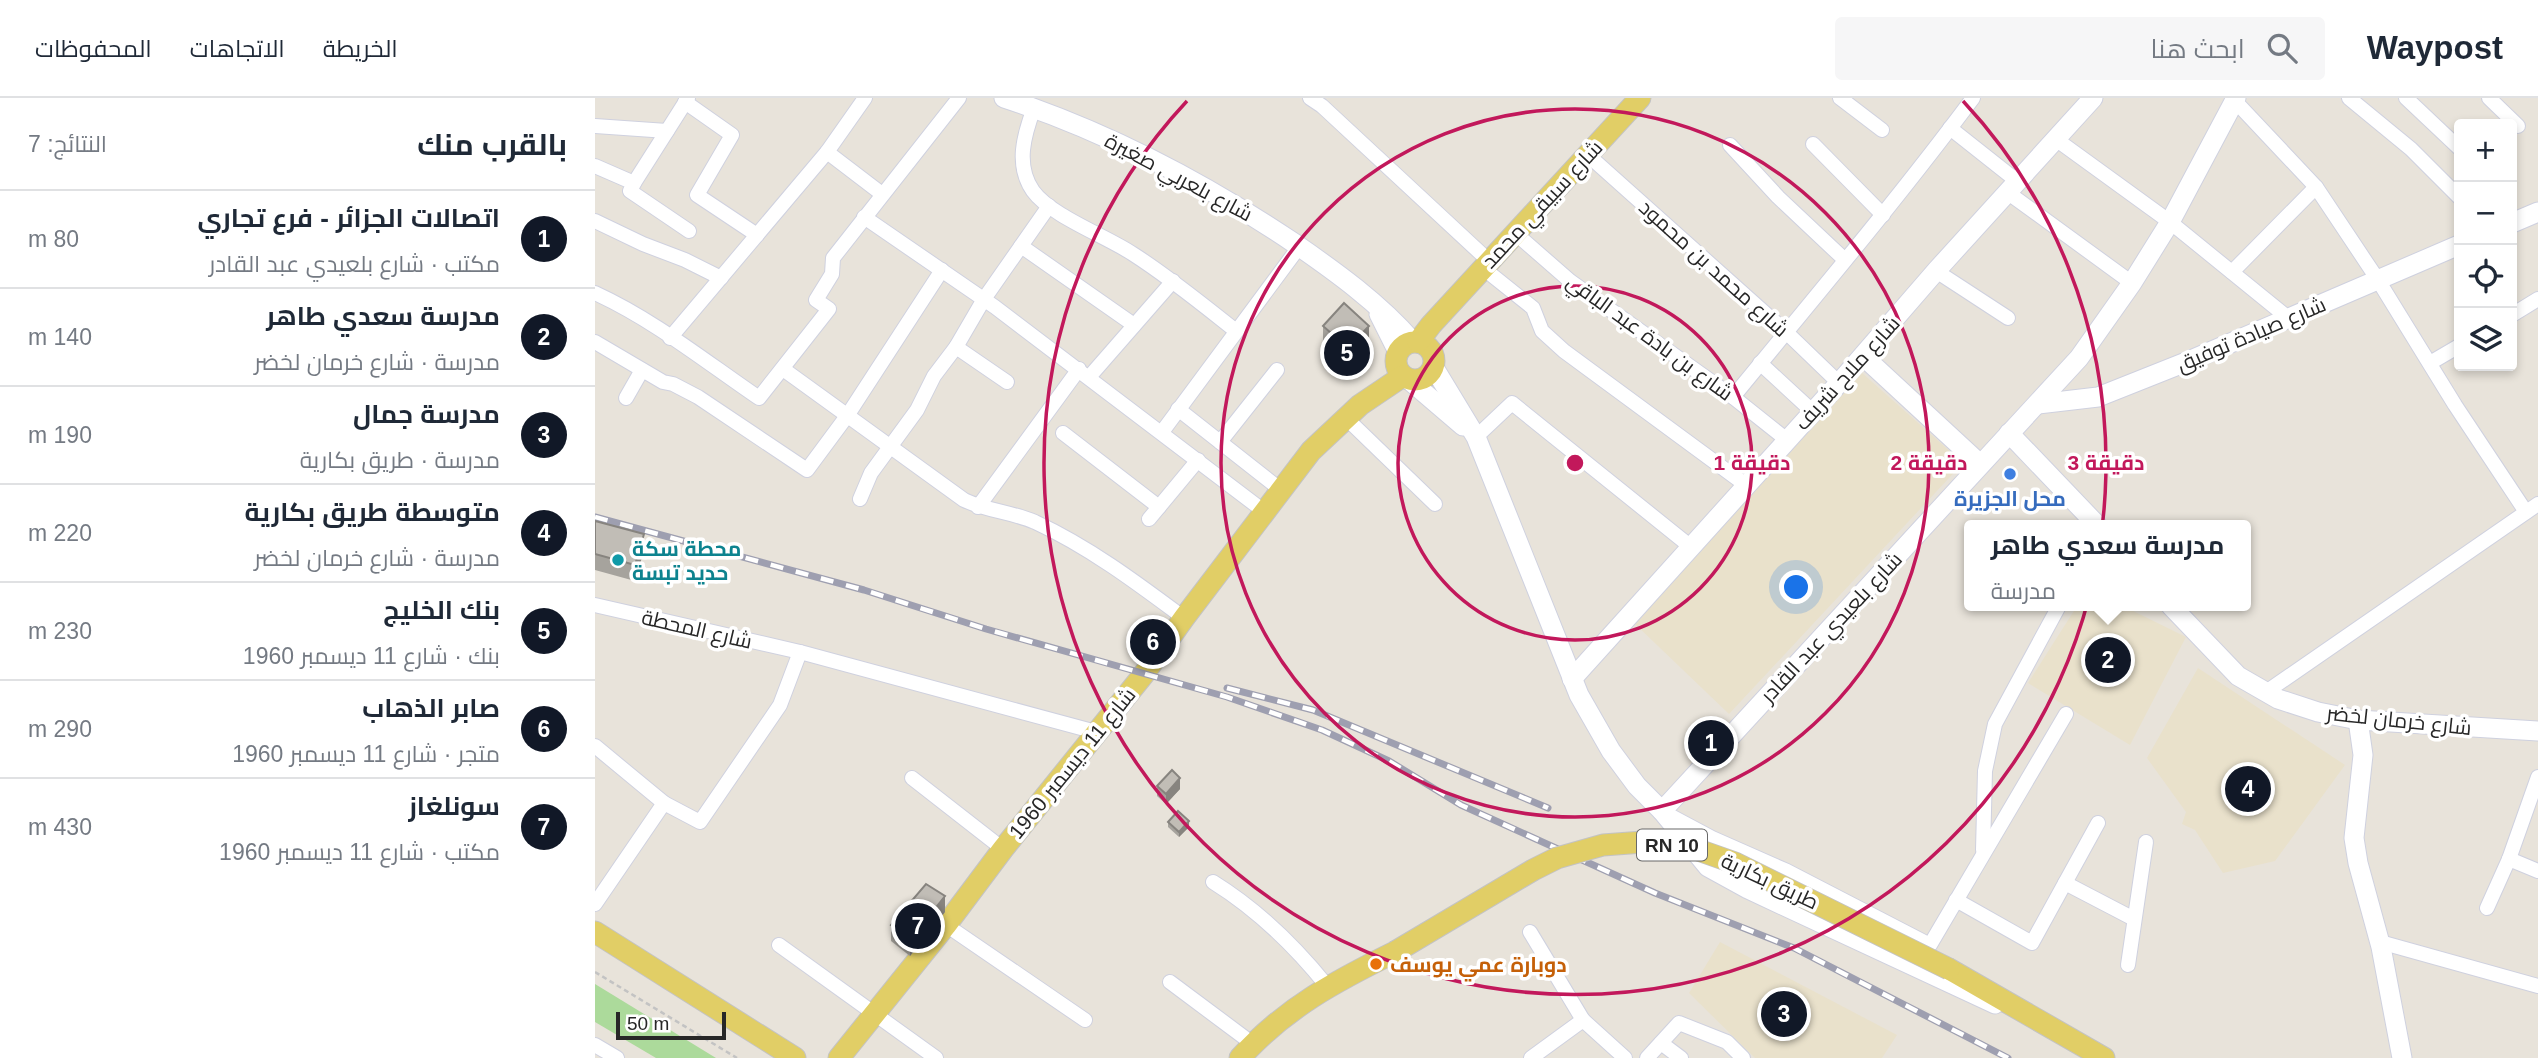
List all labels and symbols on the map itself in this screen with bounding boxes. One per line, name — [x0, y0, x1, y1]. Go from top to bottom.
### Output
street label: شارع بلعربي صغيرة — [1099, 128, 1257, 230]
street label: شارع سبيقي محمد — [1477, 136, 1611, 276]
street label: شارع محمد بن محمود — [1633, 195, 1793, 343]
street label: شارع بن بادة عبد الباقي — [1560, 269, 1737, 409]
street label: شارع صيادة توفيق — [2173, 292, 2330, 379]
street label: شارع ملاح شريف — [1790, 311, 1906, 437]
pin: 5 — [1324, 327, 1370, 379]
centre of rings — [1563, 451, 1587, 475]
text: 1 دقيقة — [1714, 451, 1790, 475]
text: 2 دقيقة — [1891, 451, 1967, 475]
text: 3 دقيقة — [2068, 451, 2144, 475]
marker: محل الجزيرة — [2002, 466, 2018, 482]
place label: محل الجزيرة — [1954, 487, 2066, 511]
place label: محطة سكة حديد تبسة — [632, 537, 741, 585]
street label: شارع بلعيدي عبد القادر — [1755, 547, 1910, 711]
marker: محطة سكة حديد تبسة — [610, 552, 626, 568]
your location — [1779, 570, 1813, 604]
street label: شارع المحطة — [639, 605, 754, 656]
pin: 6 — [1130, 616, 1176, 668]
pin: 2 — [2085, 634, 2131, 686]
street label: شارع 11 ديسمبر 1960 — [1004, 683, 1142, 845]
street label: شارع خرمان لخضر — [2324, 701, 2473, 742]
pin: 1 — [1688, 717, 1734, 769]
pin: 4 — [2225, 763, 2271, 815]
road number: RN 10 — [1637, 830, 1707, 860]
street label: طريق بكارية — [1717, 849, 1822, 915]
pin: 7 — [895, 900, 941, 952]
place label: دوبارة عمي يوسف — [1390, 953, 1567, 982]
marker: دوبارة عمي يوسف — [1368, 956, 1384, 972]
pin: 3 — [1761, 988, 1807, 1040]
scale bar — [616, 1009, 726, 1041]

